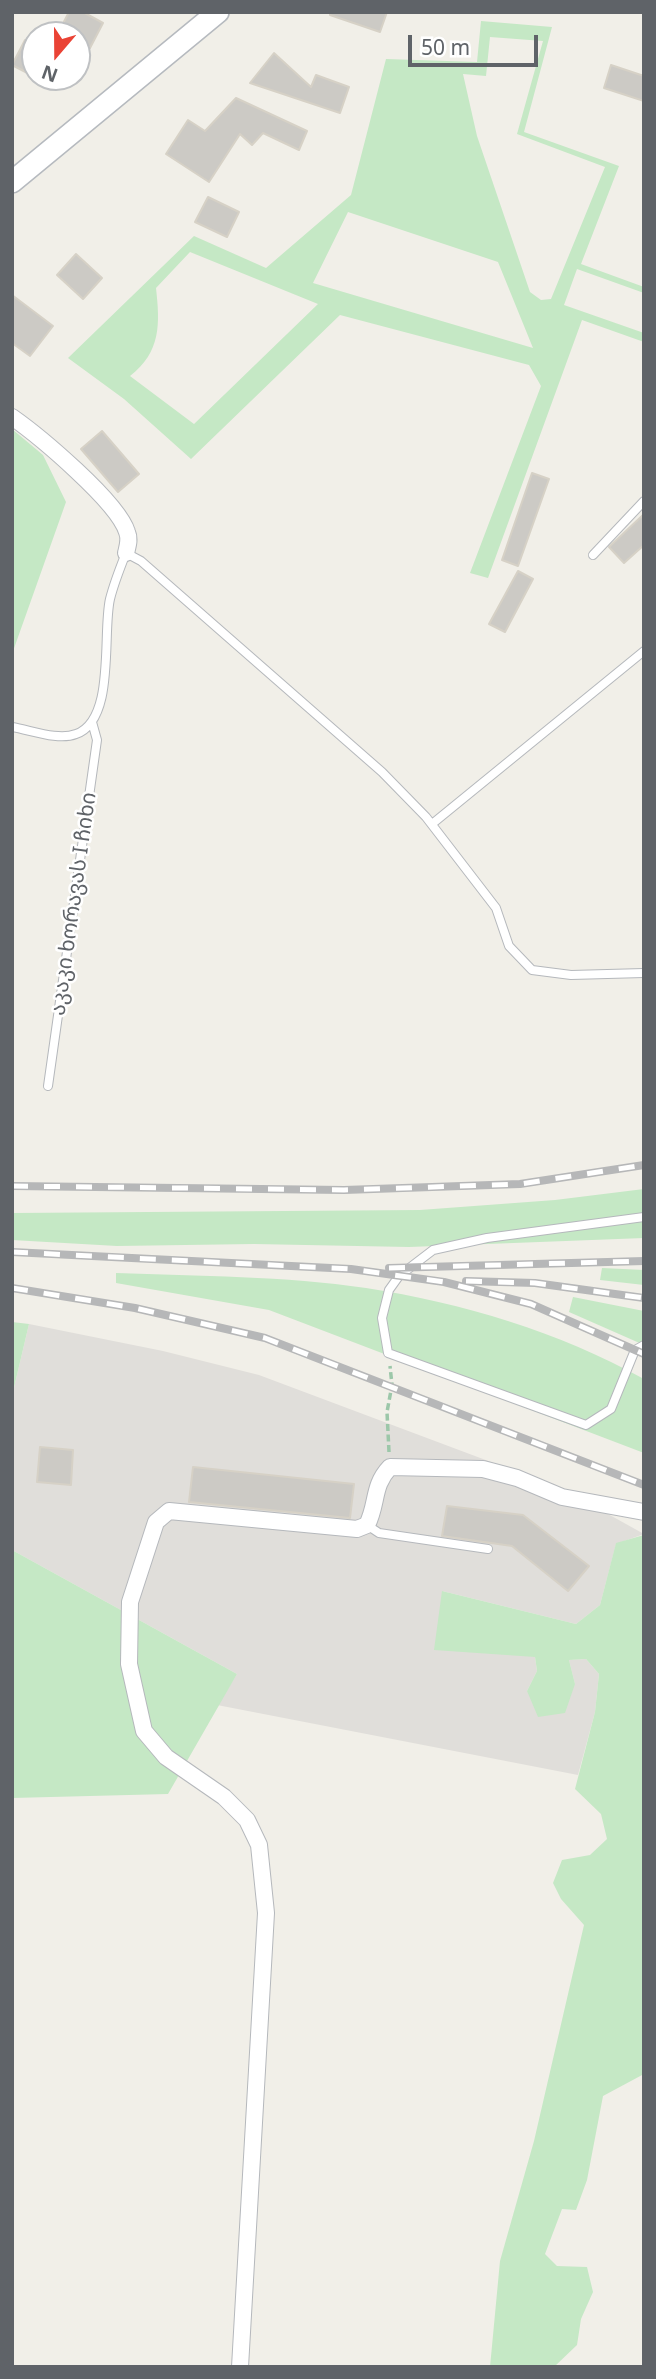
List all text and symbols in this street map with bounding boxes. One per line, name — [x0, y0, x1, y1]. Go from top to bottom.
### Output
north arrow — [21, 21, 91, 91]
scale bar — [411, 21, 540, 65]
text: 50 m — [421, 33, 470, 61]
text: N — [38, 59, 61, 89]
street label: აკაკი ხორავას I ჩიხი — [46, 791, 102, 1017]

